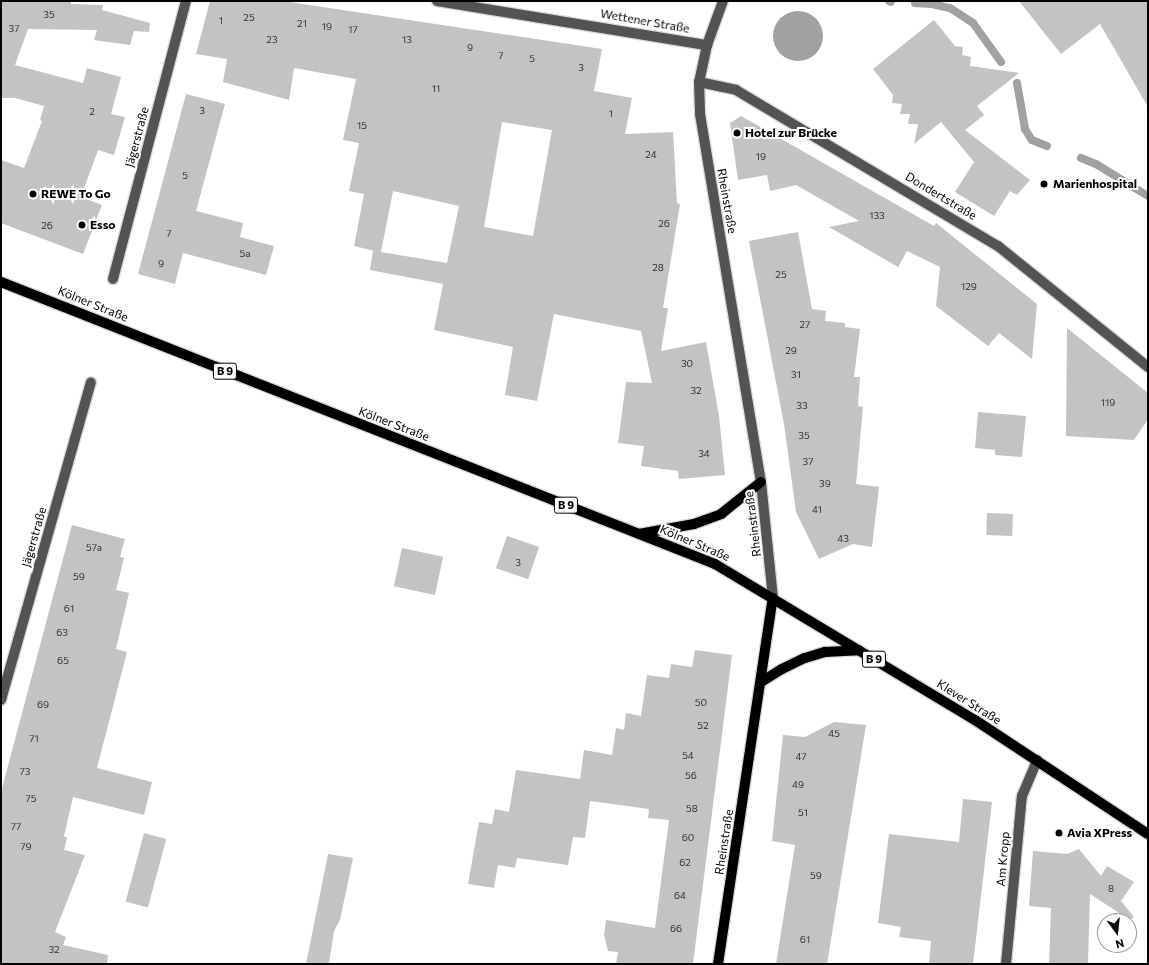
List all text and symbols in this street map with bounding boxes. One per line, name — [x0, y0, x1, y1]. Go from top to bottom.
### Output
street label: Wettener Straße — [599, 6, 691, 36]
house number: 35 — [43, 9, 55, 21]
house number: 25 — [243, 12, 255, 24]
house number: 1 — [219, 15, 223, 27]
house number: 21 — [297, 18, 307, 30]
house number: 19 — [322, 21, 332, 33]
house number: 37 — [9, 23, 19, 35]
house number: 17 — [348, 24, 358, 36]
house number: 23 — [266, 34, 278, 46]
house number: 13 — [402, 34, 412, 46]
house number: 9 — [467, 42, 473, 54]
house number: 7 — [498, 50, 504, 62]
house number: 5 — [529, 53, 535, 65]
house number: 3 — [578, 62, 584, 74]
house number: 11 — [432, 83, 440, 95]
street label: Jägerstraße — [122, 105, 152, 169]
house number: 3 — [199, 105, 205, 117]
house number: 2 — [89, 106, 95, 118]
house number: 1 — [609, 108, 613, 120]
house number: 15 — [357, 120, 367, 132]
place label: Hotel zur Brücke — [745, 126, 837, 140]
marker: Hotel zur Brücke — [732, 128, 742, 138]
house number: 24 — [645, 149, 657, 161]
house number: 19 — [756, 151, 766, 163]
street label: Rheinstraße — [714, 167, 740, 235]
street label: Dondertstraße — [903, 169, 979, 223]
house number: 5 — [182, 170, 188, 182]
place label: Marienhospital — [1053, 177, 1137, 191]
marker: Marienhospital — [1038, 178, 1050, 190]
place label: REWE To Go — [41, 187, 111, 201]
marker: REWE To Go — [28, 189, 38, 199]
house number: 133 — [869, 210, 885, 222]
place label: Esso — [90, 218, 115, 232]
house number: 26 — [658, 218, 670, 230]
house number: 26 — [41, 220, 53, 232]
marker: Esso — [77, 220, 87, 230]
house number: 7 — [166, 228, 172, 240]
house number: 5a — [240, 248, 250, 260]
house number: 9 — [158, 258, 164, 270]
house number: 28 — [652, 262, 664, 274]
house number: 25 — [775, 269, 787, 281]
house number: 129 — [961, 281, 977, 293]
street label: Kölner Straße — [56, 283, 130, 325]
house number: 27 — [800, 319, 810, 331]
house number: 29 — [785, 345, 797, 357]
house number: 30 — [681, 358, 693, 370]
road number: B 9 — [212, 362, 238, 380]
house number: 31 — [791, 369, 801, 381]
house number: 32 — [690, 385, 702, 397]
house number: 119 — [1101, 397, 1115, 409]
house number: 33 — [796, 400, 808, 412]
street label: Kölner Straße — [357, 404, 431, 444]
house number: 35 — [798, 430, 810, 442]
house number: 34 — [698, 448, 710, 460]
house number: 37 — [803, 456, 813, 468]
house number: 39 — [819, 478, 831, 490]
street label: Rheinstraße — [742, 490, 764, 558]
road number: B 9 — [553, 496, 579, 514]
house number: 41 — [812, 504, 822, 516]
street label: Jägerstraße — [19, 505, 49, 569]
street label: Kölner Straße — [658, 522, 732, 564]
house number: 43 — [837, 533, 849, 545]
house number: 57a — [86, 542, 102, 554]
house number: 3 — [515, 557, 521, 569]
house number: 59 — [73, 571, 85, 583]
house number: 61 — [64, 603, 74, 615]
house number: 63 — [56, 627, 68, 639]
road number: B 9 — [861, 650, 887, 668]
house number: 65 — [57, 655, 69, 667]
street label: Klever Straße — [934, 677, 1004, 727]
house number: 50 — [695, 697, 707, 709]
house number: 69 — [37, 699, 49, 711]
house number: 52 — [697, 720, 709, 732]
house number: 45 — [828, 728, 840, 740]
house number: 71 — [29, 733, 39, 745]
house number: 54 — [682, 750, 694, 762]
house number: 47 — [795, 751, 807, 763]
house number: 73 — [20, 766, 30, 778]
house number: 56 — [685, 770, 697, 782]
house number: 49 — [792, 779, 804, 791]
house number: 75 — [26, 793, 36, 805]
house number: 58 — [686, 803, 698, 815]
house number: 51 — [798, 807, 808, 819]
street label: Rheinstraße — [712, 808, 736, 876]
house number: 77 — [11, 821, 21, 833]
place label: Avia XPress — [1067, 826, 1132, 840]
marker: Avia XPress — [1054, 828, 1064, 838]
street label: Am Kropp — [993, 831, 1013, 887]
house number: 60 — [682, 832, 694, 844]
house number: 79 — [20, 841, 32, 853]
house number: 62 — [679, 857, 691, 869]
house number: 59 — [810, 870, 822, 882]
house number: 8 — [1108, 883, 1114, 895]
house number: 64 — [674, 890, 686, 902]
north arrow — [1097, 913, 1137, 953]
house number: 66 — [670, 923, 682, 935]
house number: 61 — [800, 934, 810, 946]
text: N — [1114, 937, 1126, 951]
house number: 32 — [48, 944, 60, 956]

